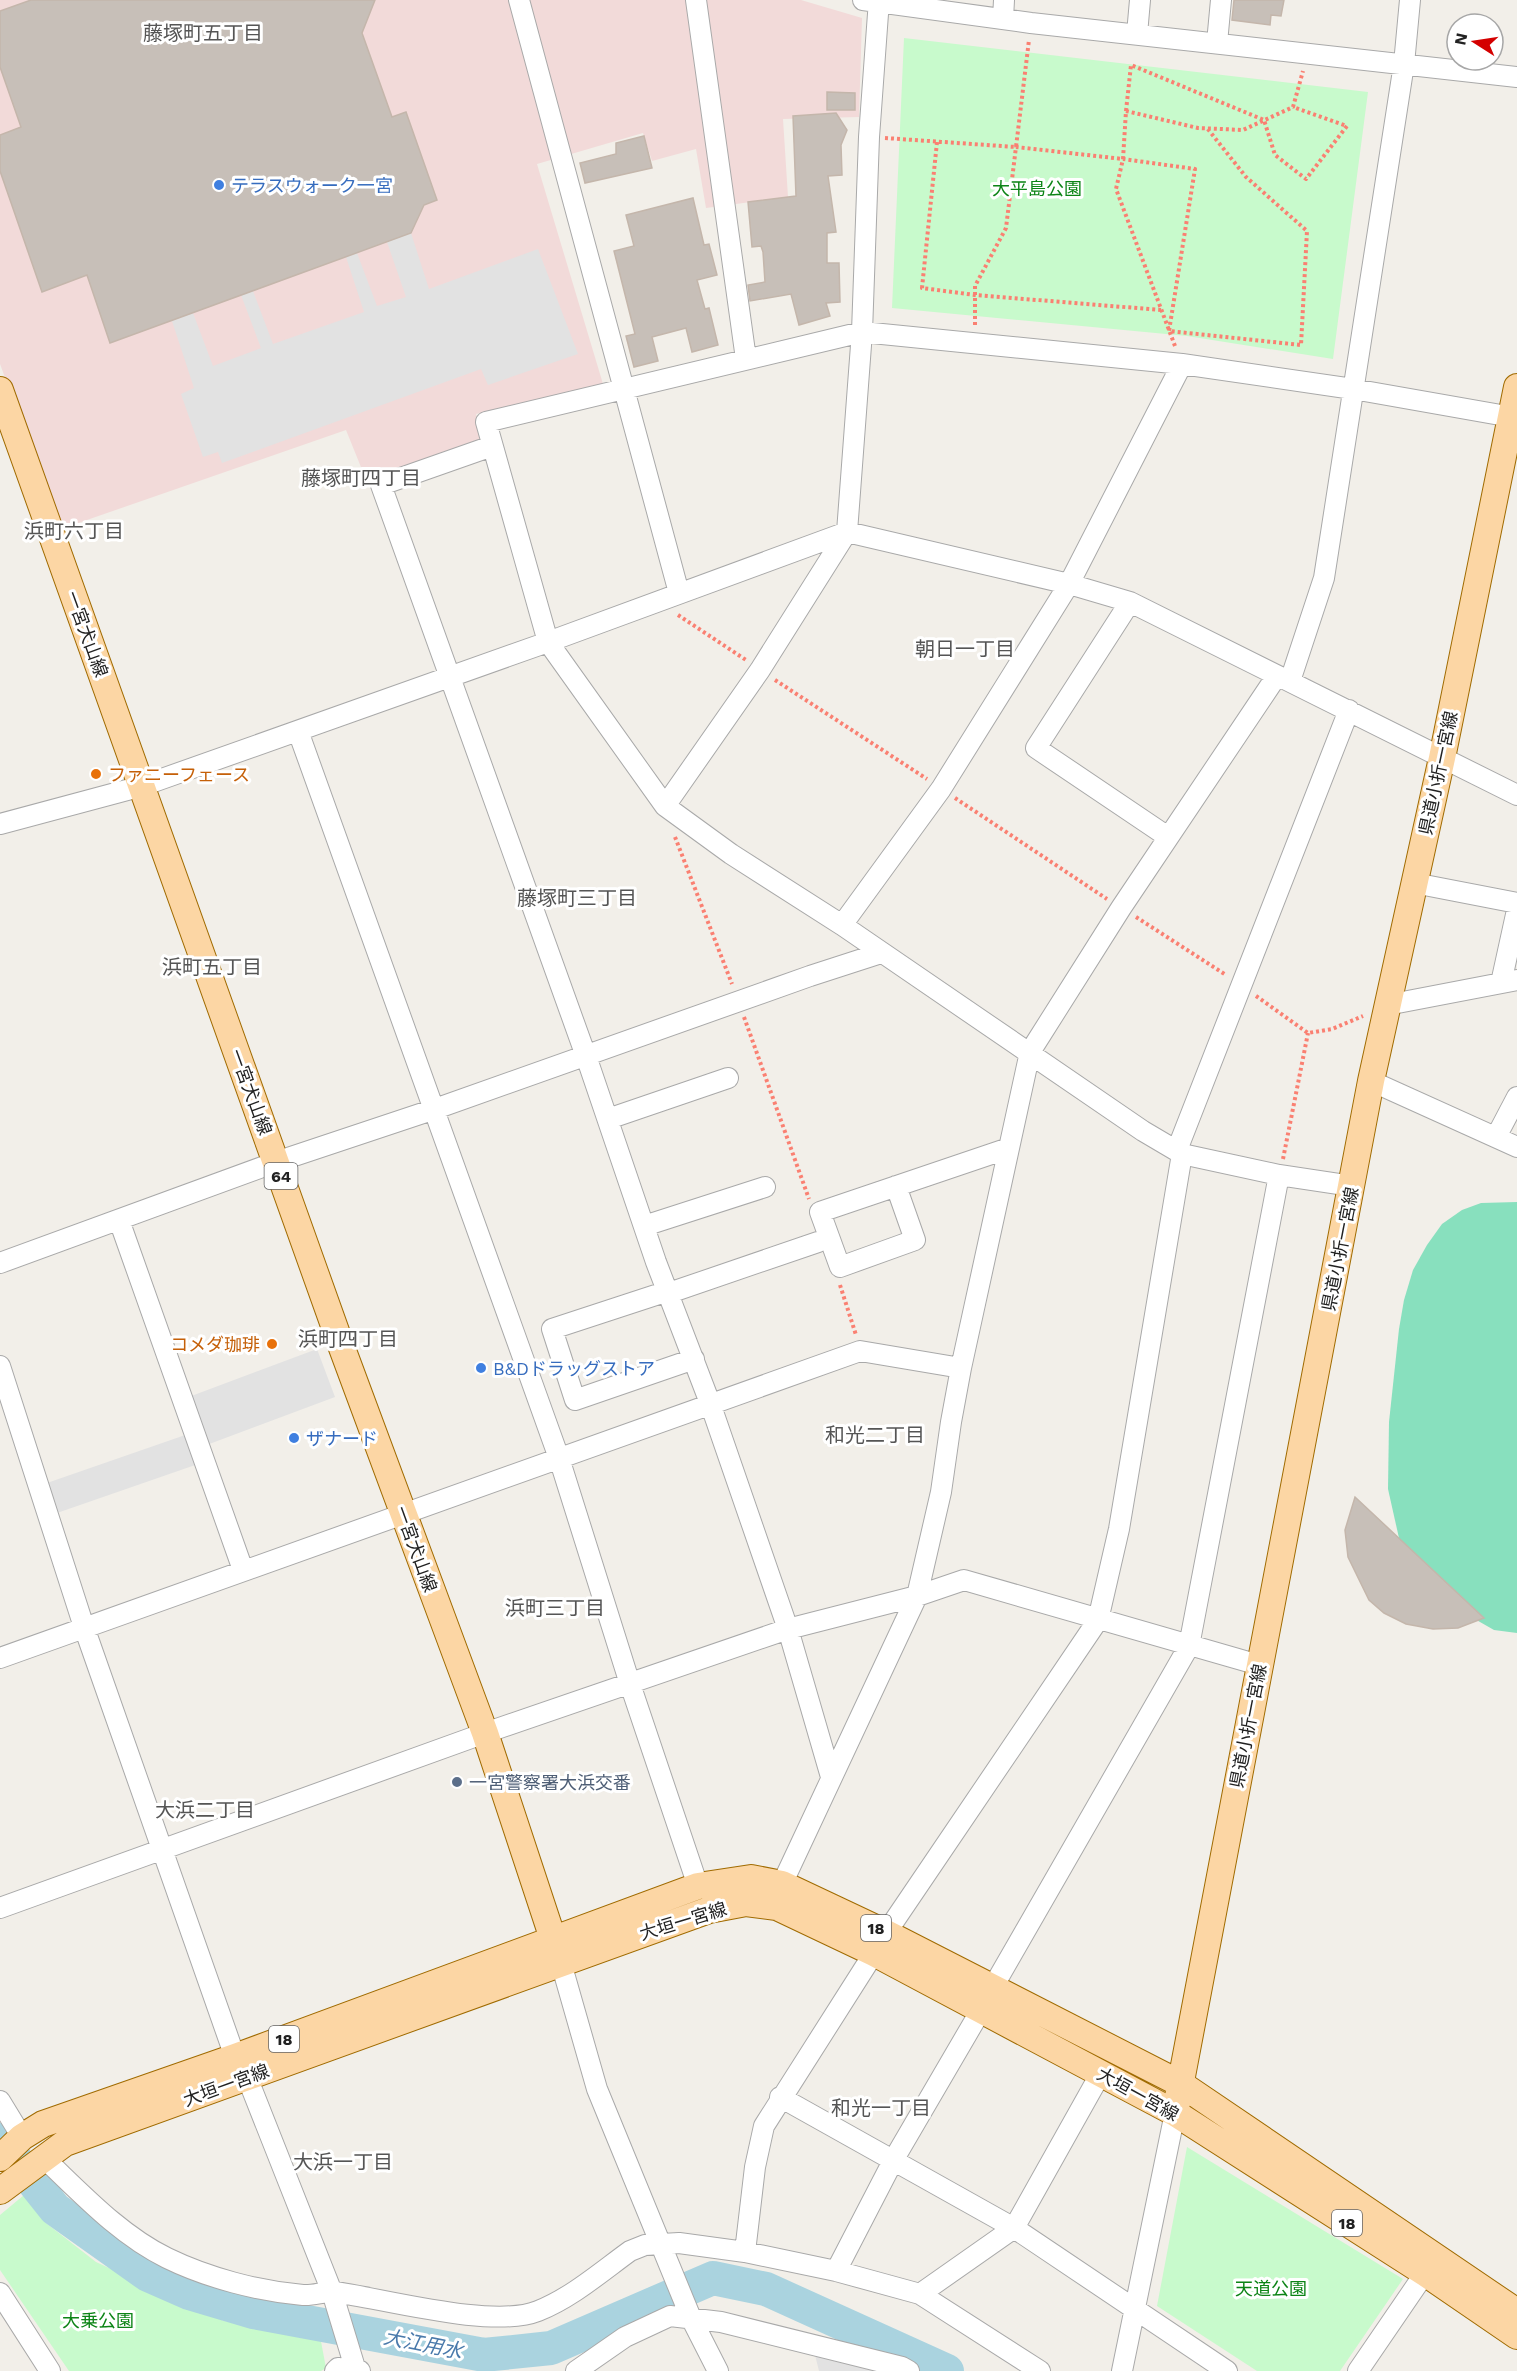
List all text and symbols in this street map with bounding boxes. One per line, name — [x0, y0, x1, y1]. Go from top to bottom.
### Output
north arrow — [1445, 12, 1505, 72]
district label: 藤塚町五丁目 — [143, 21, 263, 45]
text: N — [1450, 31, 1471, 47]
place label: テラスウォーク一宮 — [231, 175, 393, 196]
marker: テラスウォーク一宮 — [212, 178, 226, 192]
park label: 大平島公園 — [992, 178, 1082, 199]
district label: 藤塚町四丁目 — [301, 466, 421, 490]
district label: 浜町六丁目 — [24, 519, 124, 543]
street label: 一宮犬山線 — [62, 588, 112, 680]
district label: 朝日一丁目 — [915, 637, 1015, 661]
street label: 県道小折一宮線 — [1415, 709, 1461, 837]
place label: ファニーフェース — [108, 764, 250, 785]
marker: ファニーフェース — [89, 767, 103, 781]
district label: 藤塚町三丁目 — [517, 886, 637, 910]
district label: 浜町五丁目 — [162, 955, 262, 979]
street label: 一宮犬山線 — [226, 1046, 276, 1138]
road number: 64 — [264, 1163, 298, 1189]
street label: 県道小折一宮線 — [1318, 1185, 1362, 1313]
district label: 浜町四丁目 — [298, 1327, 398, 1351]
place label: コメダ珈琲 — [170, 1334, 260, 1355]
marker: コメダ珈琲 — [265, 1337, 279, 1351]
place label: B&Dドラッグストア — [493, 1358, 655, 1379]
marker: B&Dドラッグストア — [474, 1361, 488, 1375]
district label: 和光二丁目 — [825, 1423, 925, 1447]
place label: ザナード — [306, 1428, 378, 1449]
marker: ザナード — [287, 1431, 301, 1445]
street label: 一宮犬山線 — [391, 1503, 441, 1595]
district label: 浜町三丁目 — [505, 1596, 605, 1620]
street label: 県道小折一宮線 — [1226, 1662, 1270, 1790]
place label: 一宮警察署大浜交番 — [469, 1772, 631, 1793]
marker: 一宮警察署大浜交番 — [450, 1775, 464, 1789]
district label: 大浜二丁目 — [155, 1798, 255, 1822]
street label: 大垣一宮線 — [637, 1898, 729, 1944]
road number: 18 — [861, 1915, 891, 1941]
road number: 18 — [269, 2026, 299, 2052]
street label: 大垣一宮線 — [180, 2060, 272, 2110]
street label: 大垣一宮線 — [1094, 2063, 1182, 2125]
district label: 和光一丁目 — [831, 2096, 931, 2120]
district label: 大浜一丁目 — [293, 2150, 393, 2174]
road number: 18 — [1332, 2210, 1362, 2236]
park label: 天道公園 — [1235, 2278, 1307, 2299]
park label: 大乗公園 — [62, 2310, 134, 2331]
water label: 大江用水 — [381, 2325, 467, 2364]

